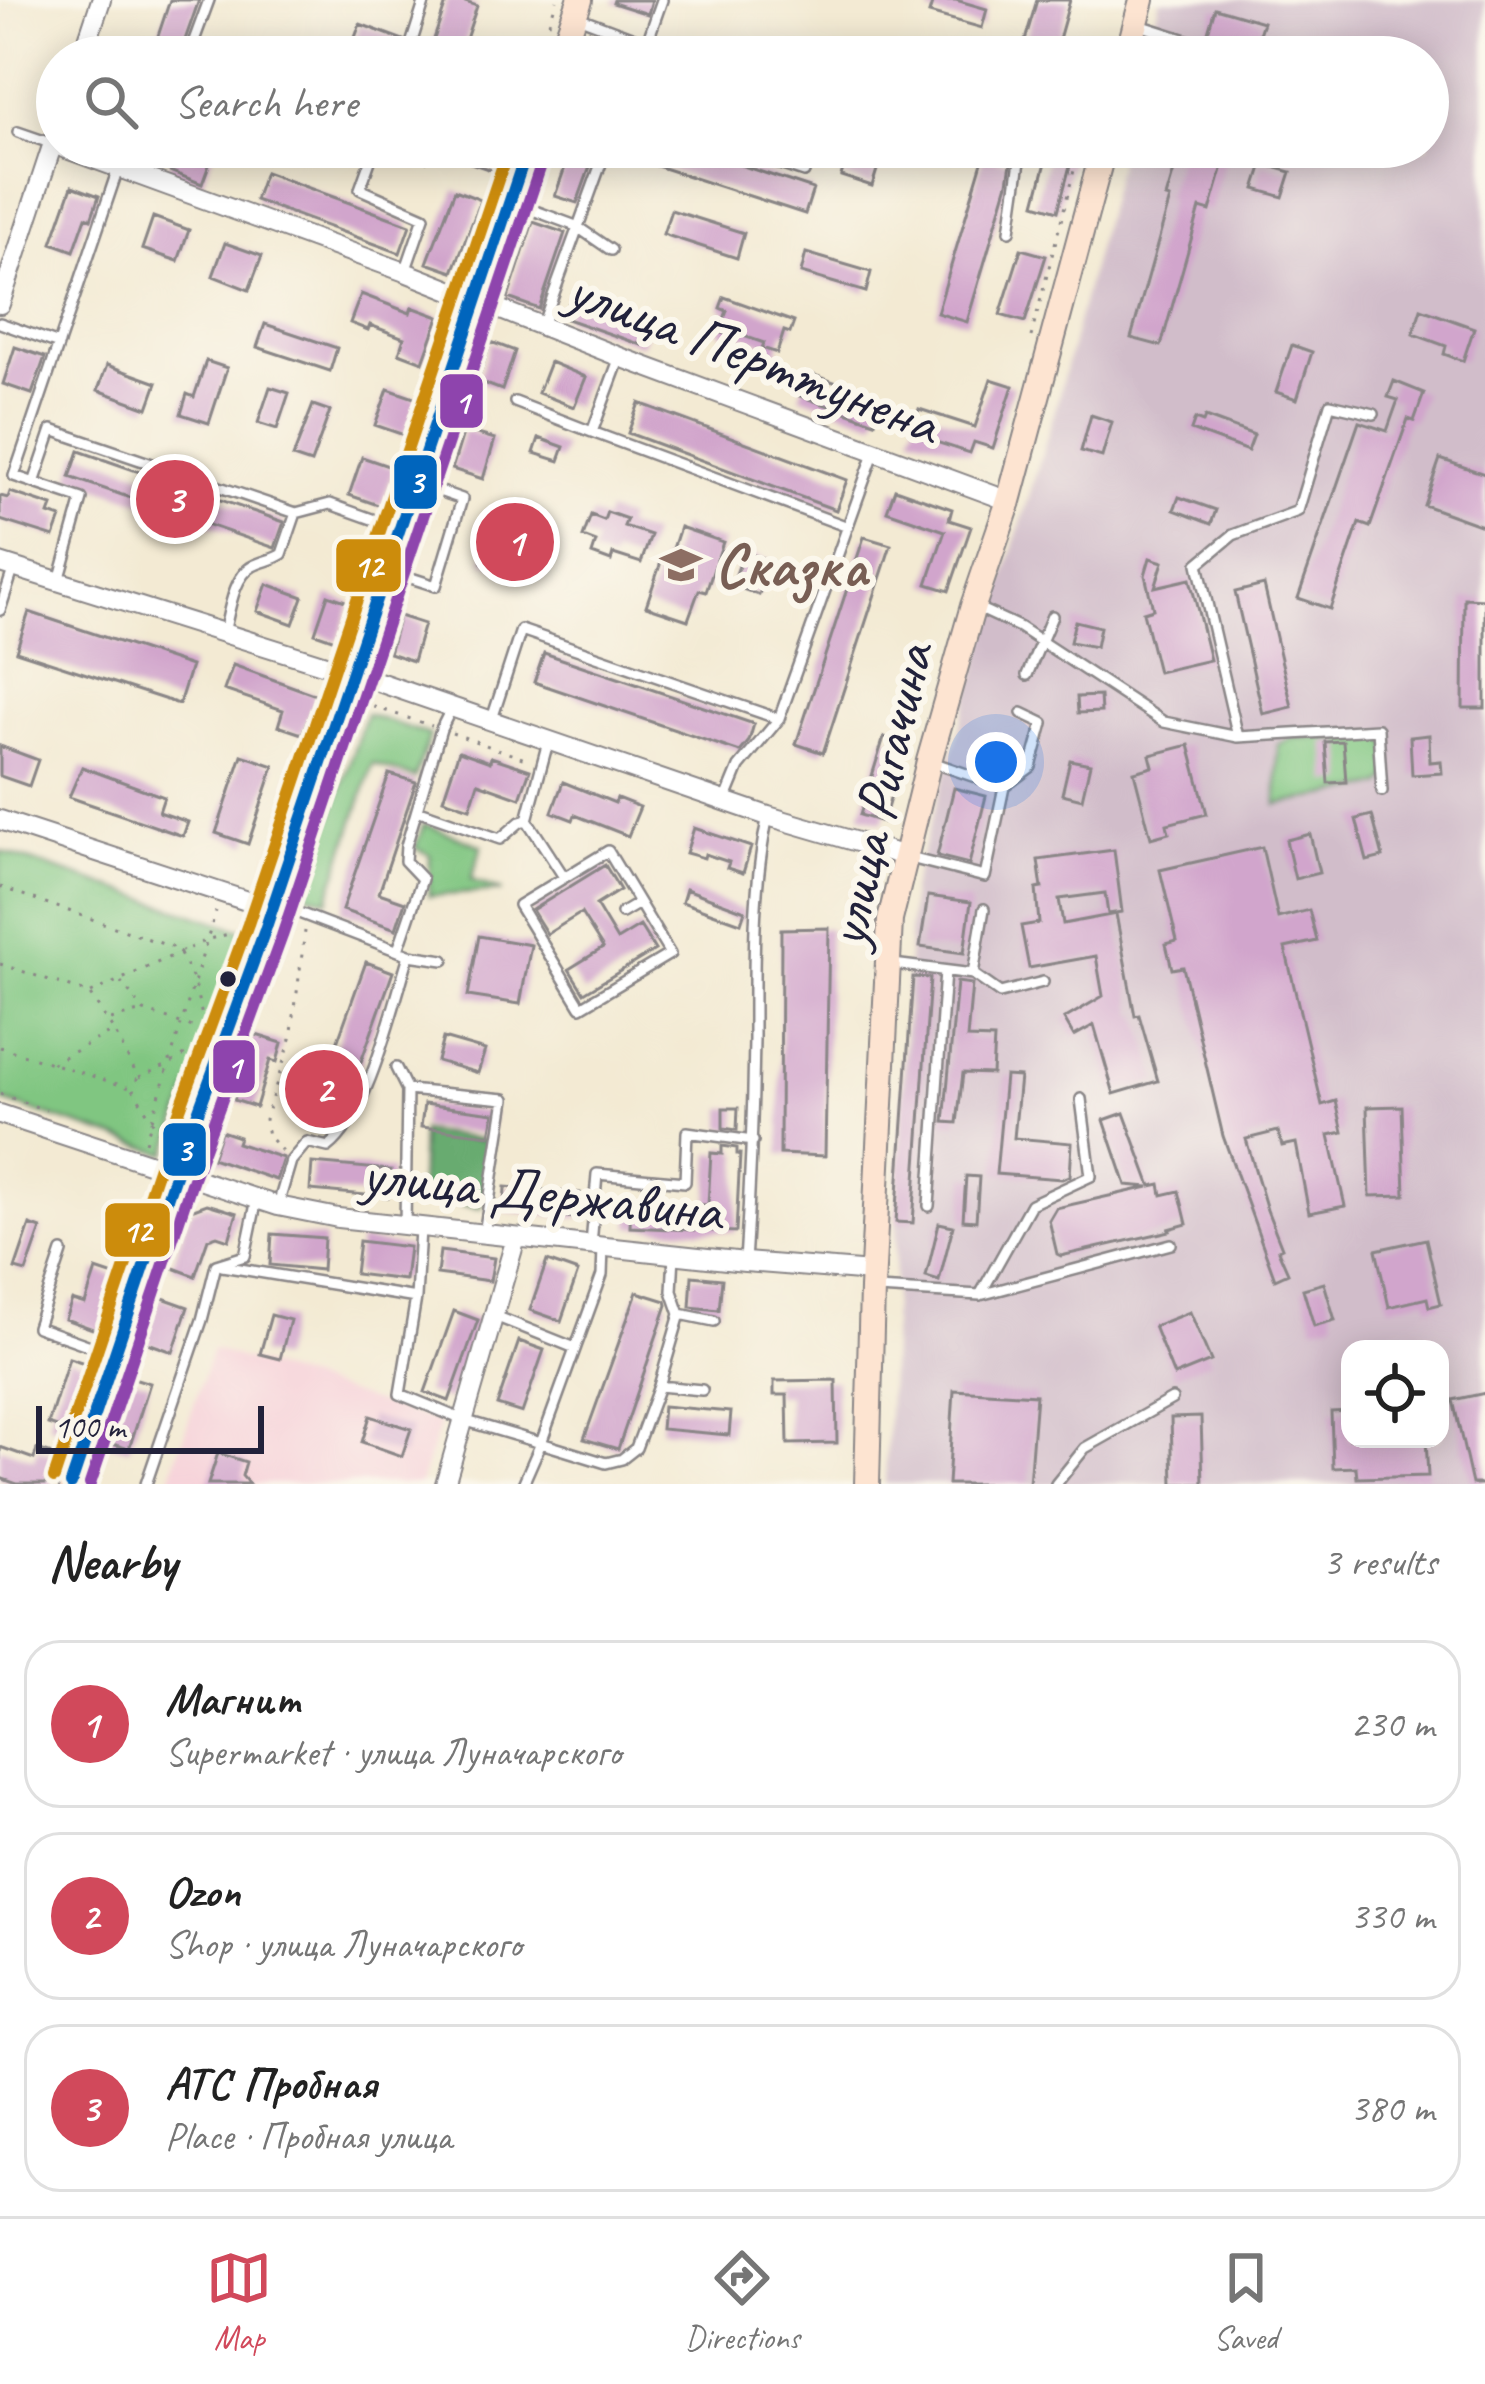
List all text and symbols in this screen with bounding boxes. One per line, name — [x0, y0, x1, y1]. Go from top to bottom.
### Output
search box — [36, 36, 1449, 168]
icon: search — [78, 69, 144, 135]
text: Search here — [174, 74, 357, 131]
street label: улица Перттунена — [555, 249, 953, 463]
line badge: 1 — [438, 372, 485, 430]
text: 1 — [455, 381, 473, 423]
line badge: 3 — [392, 453, 439, 511]
pin: 3 — [136, 454, 214, 544]
text: 3 — [409, 461, 427, 503]
pin: 1 — [476, 497, 554, 587]
place label: Сказка — [715, 528, 871, 604]
line badge: 12 — [334, 537, 403, 594]
school or university icon: Сказка — [658, 542, 704, 588]
text: 12 — [353, 545, 386, 587]
street label: улица Ригачина — [807, 633, 952, 957]
your location — [966, 732, 1026, 792]
unlabelled marker — [217, 968, 239, 990]
line badge: 1 — [211, 1038, 257, 1095]
pin: 2 — [285, 1044, 363, 1134]
text: 1 — [227, 1046, 245, 1088]
line badge: 3 — [161, 1121, 208, 1178]
text: 3 — [177, 1129, 195, 1171]
street label: улица Державина — [355, 1135, 729, 1249]
line badge: 12 — [103, 1201, 172, 1259]
text: 12 — [122, 1210, 155, 1252]
map controls — [1341, 1340, 1449, 1448]
button: locate — [1341, 1340, 1449, 1448]
scale bar — [36, 1400, 264, 1453]
text: 100 m — [54, 1406, 125, 1448]
text: Nearby — [48, 1530, 176, 1594]
text: 3 results — [1323, 1538, 1437, 1587]
text: Магнит — [165, 1671, 301, 1728]
text: 1 — [81, 1700, 99, 1749]
text: 230 m — [1350, 1700, 1434, 1749]
text: Supermarket · улица Луначарского — [165, 1728, 621, 1777]
text: Ozon — [165, 1863, 240, 1920]
text: 2 — [81, 1892, 99, 1941]
text: 330 m — [1350, 1892, 1434, 1941]
text: Shop · улица Луначарского — [165, 1920, 522, 1969]
text: АТС Пробная — [165, 2055, 377, 2112]
text: 3 — [81, 2084, 99, 2133]
text: 380 m — [1350, 2084, 1434, 2133]
text: Place · Пробная улица — [165, 2112, 452, 2161]
tab: Map — [206, 2245, 272, 2359]
tab: Directions — [685, 2245, 800, 2359]
tab: Saved — [1213, 2245, 1279, 2359]

